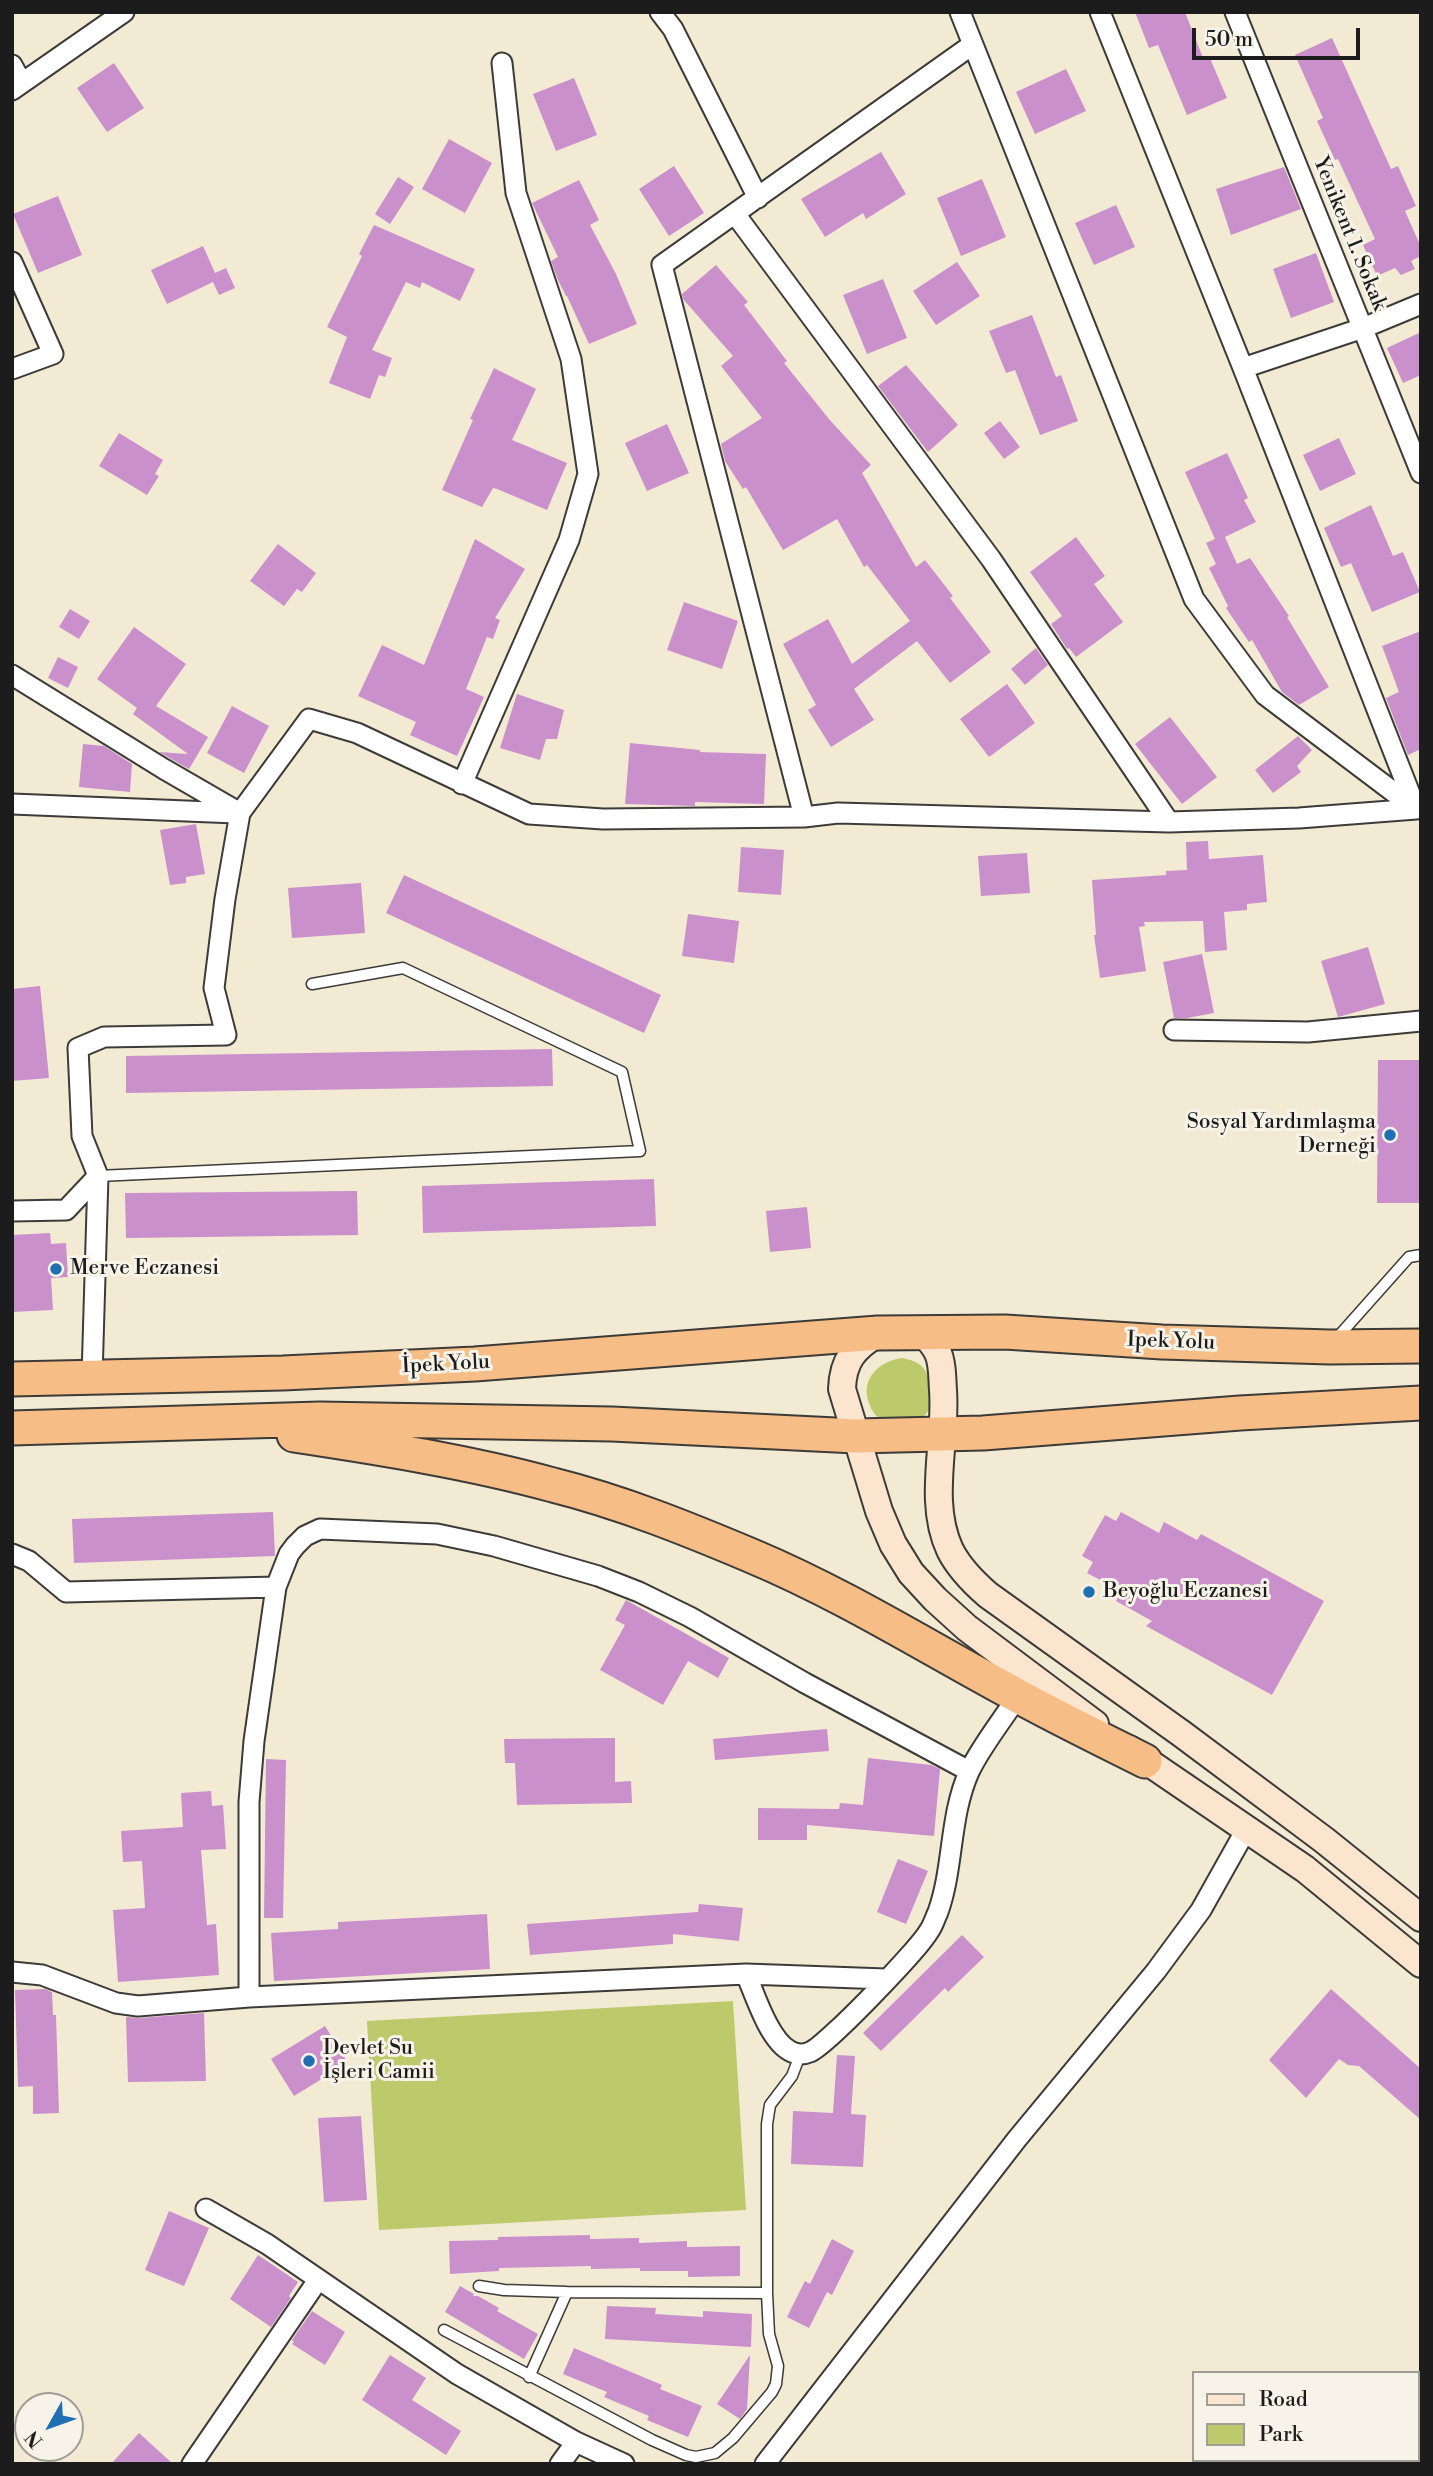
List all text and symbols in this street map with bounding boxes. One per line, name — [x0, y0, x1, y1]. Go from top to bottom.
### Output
scale bar — [1195, 14, 1363, 58]
text: 50 m — [1205, 27, 1253, 53]
street label: Yenikent 1. Sokak — [1307, 153, 1391, 315]
place label: Sosyal Yardımlaşma Derneği — [1187, 1110, 1376, 1160]
marker: Sosyal Yardımlaşma Derneği — [1382, 1127, 1398, 1143]
place label: Merve Eczanesi — [70, 1256, 219, 1282]
marker: Merve Eczanesi — [48, 1261, 64, 1277]
street label: Ipek Yolu — [1126, 1328, 1216, 1356]
street label: İpek Yolu — [401, 1350, 491, 1380]
place label: Beyoğlu Eczanesi — [1103, 1579, 1268, 1605]
marker: Beyoğlu Eczanesi — [1081, 1584, 1097, 1600]
place label: Devlet Su İşleri Camii — [323, 2036, 435, 2086]
marker: Devlet Su İşleri Camii — [301, 2053, 317, 2069]
legend — [1192, 2371, 1419, 2462]
text: Road — [1259, 2387, 1308, 2413]
north arrow — [14, 2392, 84, 2462]
text: Park — [1259, 2422, 1303, 2448]
text: N — [20, 2426, 48, 2453]

